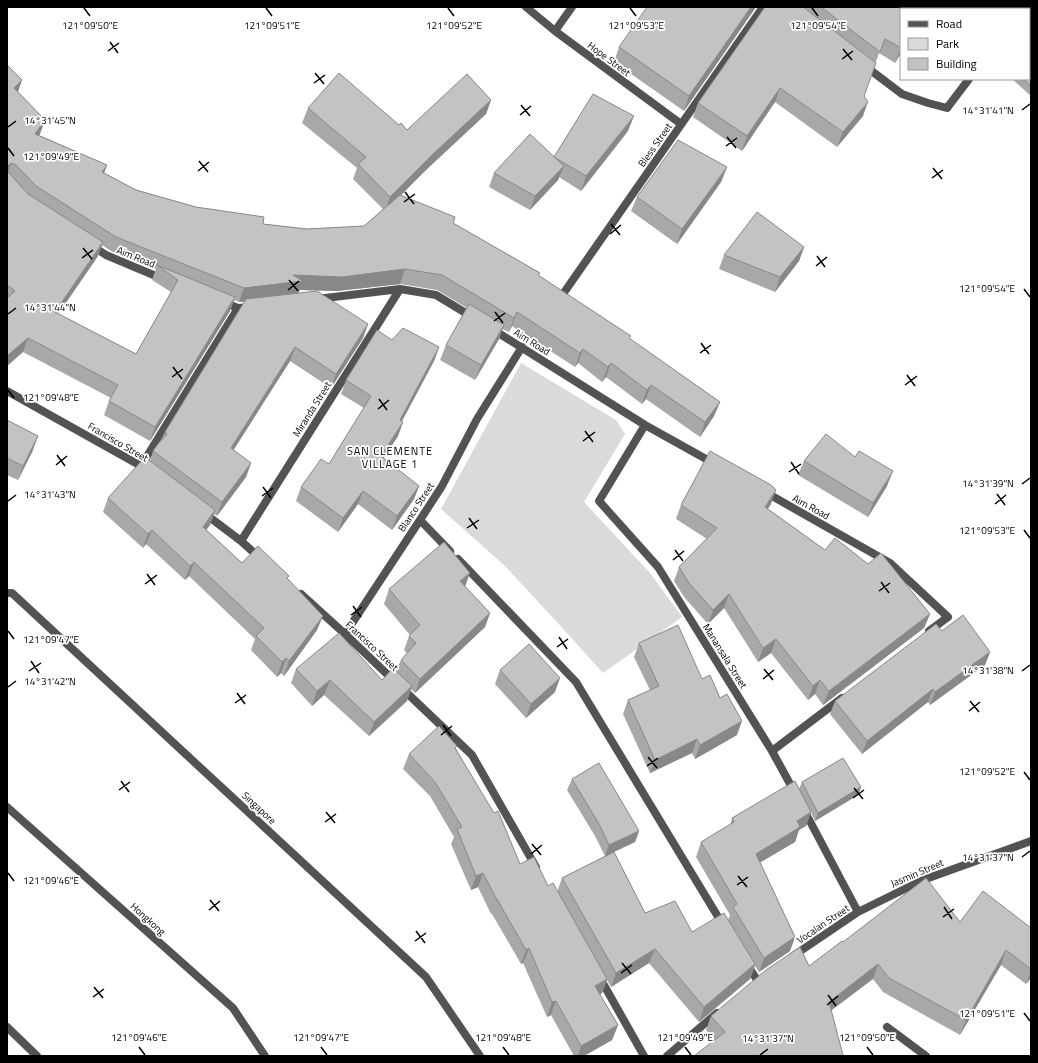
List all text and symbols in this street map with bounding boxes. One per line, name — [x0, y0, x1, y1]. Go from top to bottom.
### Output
legend — [900, 8, 1030, 80]
text: Road — [936, 14, 962, 33]
text: 121°09'50"E — [62, 18, 119, 33]
text: 121°09'51"E — [244, 18, 301, 33]
text: 121°09'52"E — [426, 18, 483, 33]
text: 121°09'53"E — [608, 18, 665, 33]
text: 121°09'54"E — [790, 18, 847, 33]
text: Park — [936, 34, 959, 53]
street label: Hope Street — [584, 38, 634, 80]
text: Building — [936, 54, 977, 73]
text: 14°31'41"N — [962, 103, 1014, 118]
text: 14°31'45"N — [24, 113, 76, 128]
street label: Bless Street — [634, 119, 676, 170]
text: 121°09'49"E — [23, 149, 80, 164]
street label: Aim Road — [114, 242, 158, 272]
text: 121°09'54"E — [959, 281, 1016, 296]
text: 14°31'44"N — [24, 300, 76, 315]
street label: Aim Road — [511, 325, 553, 359]
street label: Miranda Street — [289, 378, 335, 440]
text: 121°09'48"E — [23, 390, 80, 405]
street label: Francisco Street — [85, 419, 151, 466]
district label: SAN CLEMENTE VILLAGE 1 — [347, 443, 433, 472]
text: 14°31'39"N — [962, 476, 1014, 491]
street label: Blanco Street — [394, 479, 438, 535]
text: 14°31'43"N — [24, 487, 76, 502]
street label: Aim Road — [790, 491, 832, 523]
text: 121°09'53"E — [959, 523, 1016, 538]
street label: Francisco Street — [342, 617, 402, 675]
street label: Manansala Street — [699, 621, 751, 692]
text: 121°09'47"E — [23, 632, 80, 647]
text: 14°31'38"N — [962, 663, 1014, 678]
text: 14°31'42"N — [24, 674, 76, 689]
text: 121°09'52"E — [959, 764, 1016, 779]
street label: Singapore — [238, 788, 280, 828]
text: 14°31'37"N — [962, 850, 1014, 865]
street label: Jasmin Street — [888, 855, 946, 891]
text: 121°09'46"E — [23, 873, 80, 888]
street label: Hongkong — [127, 899, 169, 939]
street label: Vocalan Street — [794, 901, 853, 947]
text: 121°09'51"E — [959, 1006, 1016, 1021]
text: 121°09'46"E — [111, 1030, 168, 1045]
text: 121°09'47"E — [293, 1030, 350, 1045]
text: 121°09'48"E — [475, 1030, 532, 1045]
text: 121°09'49"E — [657, 1030, 714, 1045]
text: 121°09'50"E — [839, 1030, 896, 1045]
text: 14°31'37"N — [742, 1031, 794, 1046]

